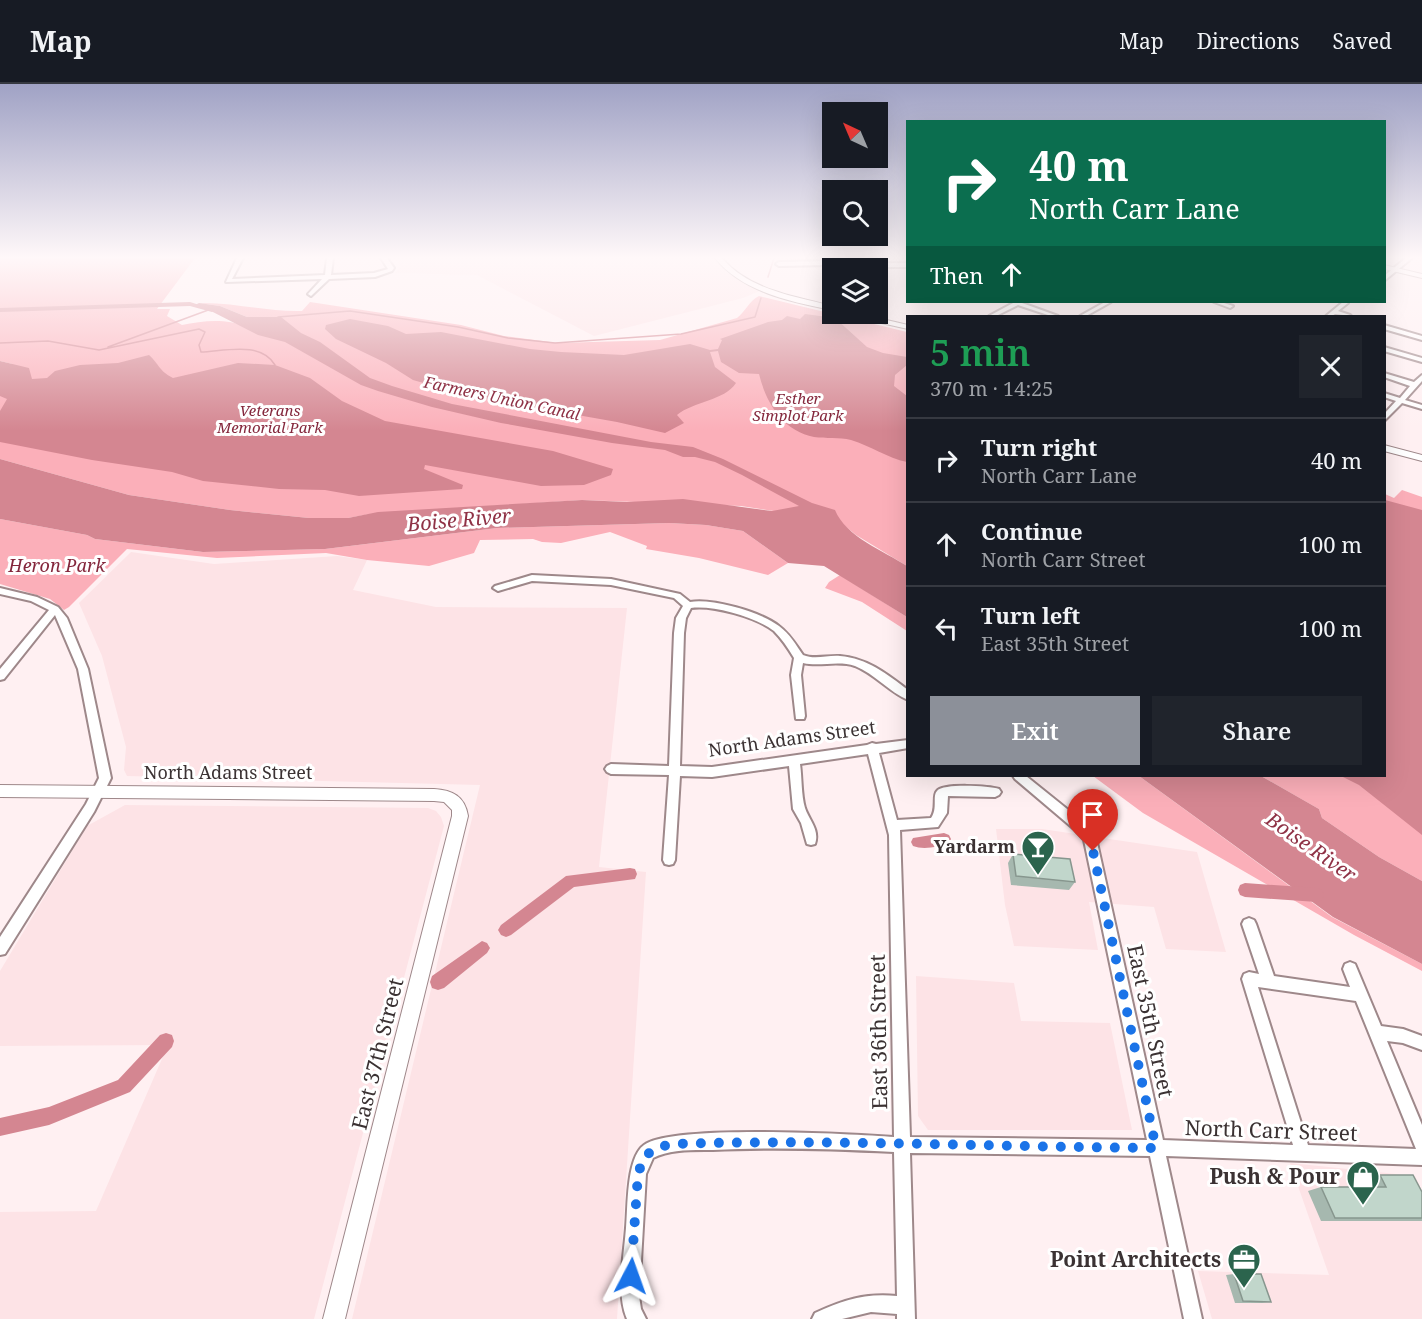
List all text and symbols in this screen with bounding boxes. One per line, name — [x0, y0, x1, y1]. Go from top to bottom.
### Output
text: Map — [30, 22, 92, 60]
text: Map — [1119, 27, 1164, 55]
text: Directions — [1197, 27, 1299, 55]
text: Saved — [1332, 27, 1392, 55]
north arrow — [822, 102, 888, 168]
map controls — [822, 102, 888, 324]
text: 40 m — [1029, 136, 1129, 193]
icon: right — [930, 144, 1008, 222]
button: search — [822, 180, 888, 246]
text: North Carr Lane — [1029, 190, 1240, 227]
button: layers — [822, 258, 888, 324]
icon: ahead — [995, 258, 1028, 291]
text: Then — [930, 260, 983, 290]
text: 5 min — [930, 328, 1031, 377]
button: close — [1299, 335, 1362, 398]
water label: Farmers Union Canal — [421, 371, 582, 425]
text: 370 m · 14:25 — [930, 375, 1053, 402]
park label: Esther Simplot Park — [753, 388, 844, 425]
park label: Veterans Memorial Park — [216, 400, 323, 437]
text: Turn right — [981, 432, 1097, 462]
icon: right — [930, 444, 963, 477]
text: 40 m — [1311, 445, 1362, 475]
text: North Carr Lane — [981, 462, 1137, 489]
water label: Boise River — [405, 501, 513, 538]
text: Continue — [981, 516, 1083, 546]
icon: ahead — [930, 528, 963, 561]
text: 100 m — [1299, 529, 1362, 559]
text: North Carr Street — [981, 546, 1146, 573]
park label: Heron Park — [7, 553, 106, 577]
text: Turn left — [981, 600, 1080, 630]
icon: left — [930, 612, 963, 645]
text: 100 m — [1299, 613, 1362, 643]
text: East 35th Street — [981, 630, 1129, 657]
button: Exit — [930, 696, 1140, 765]
button: Share — [1152, 696, 1362, 765]
street label: North Adams Street — [707, 714, 877, 762]
street label: North Adams Street — [144, 760, 312, 784]
pin — [1067, 789, 1118, 851]
icon: arrive — [1076, 798, 1109, 831]
water label: Boise River — [1260, 805, 1362, 888]
bar icon: Yardarm — [1020, 829, 1056, 876]
place label: Yardarm — [934, 834, 1015, 858]
street label: East 35th Street — [1121, 942, 1181, 1100]
street label: East 36th Street — [863, 954, 893, 1110]
street label: East 37th Street — [345, 975, 409, 1133]
street label: North Carr Street — [1184, 1113, 1358, 1147]
shop icon: Push & Pour — [1345, 1159, 1381, 1206]
place label: Push & Pour — [1209, 1162, 1340, 1190]
office icon: Point Architects — [1226, 1242, 1262, 1289]
position arrow — [599, 1244, 663, 1308]
place label: Point Architects — [1050, 1245, 1221, 1273]

